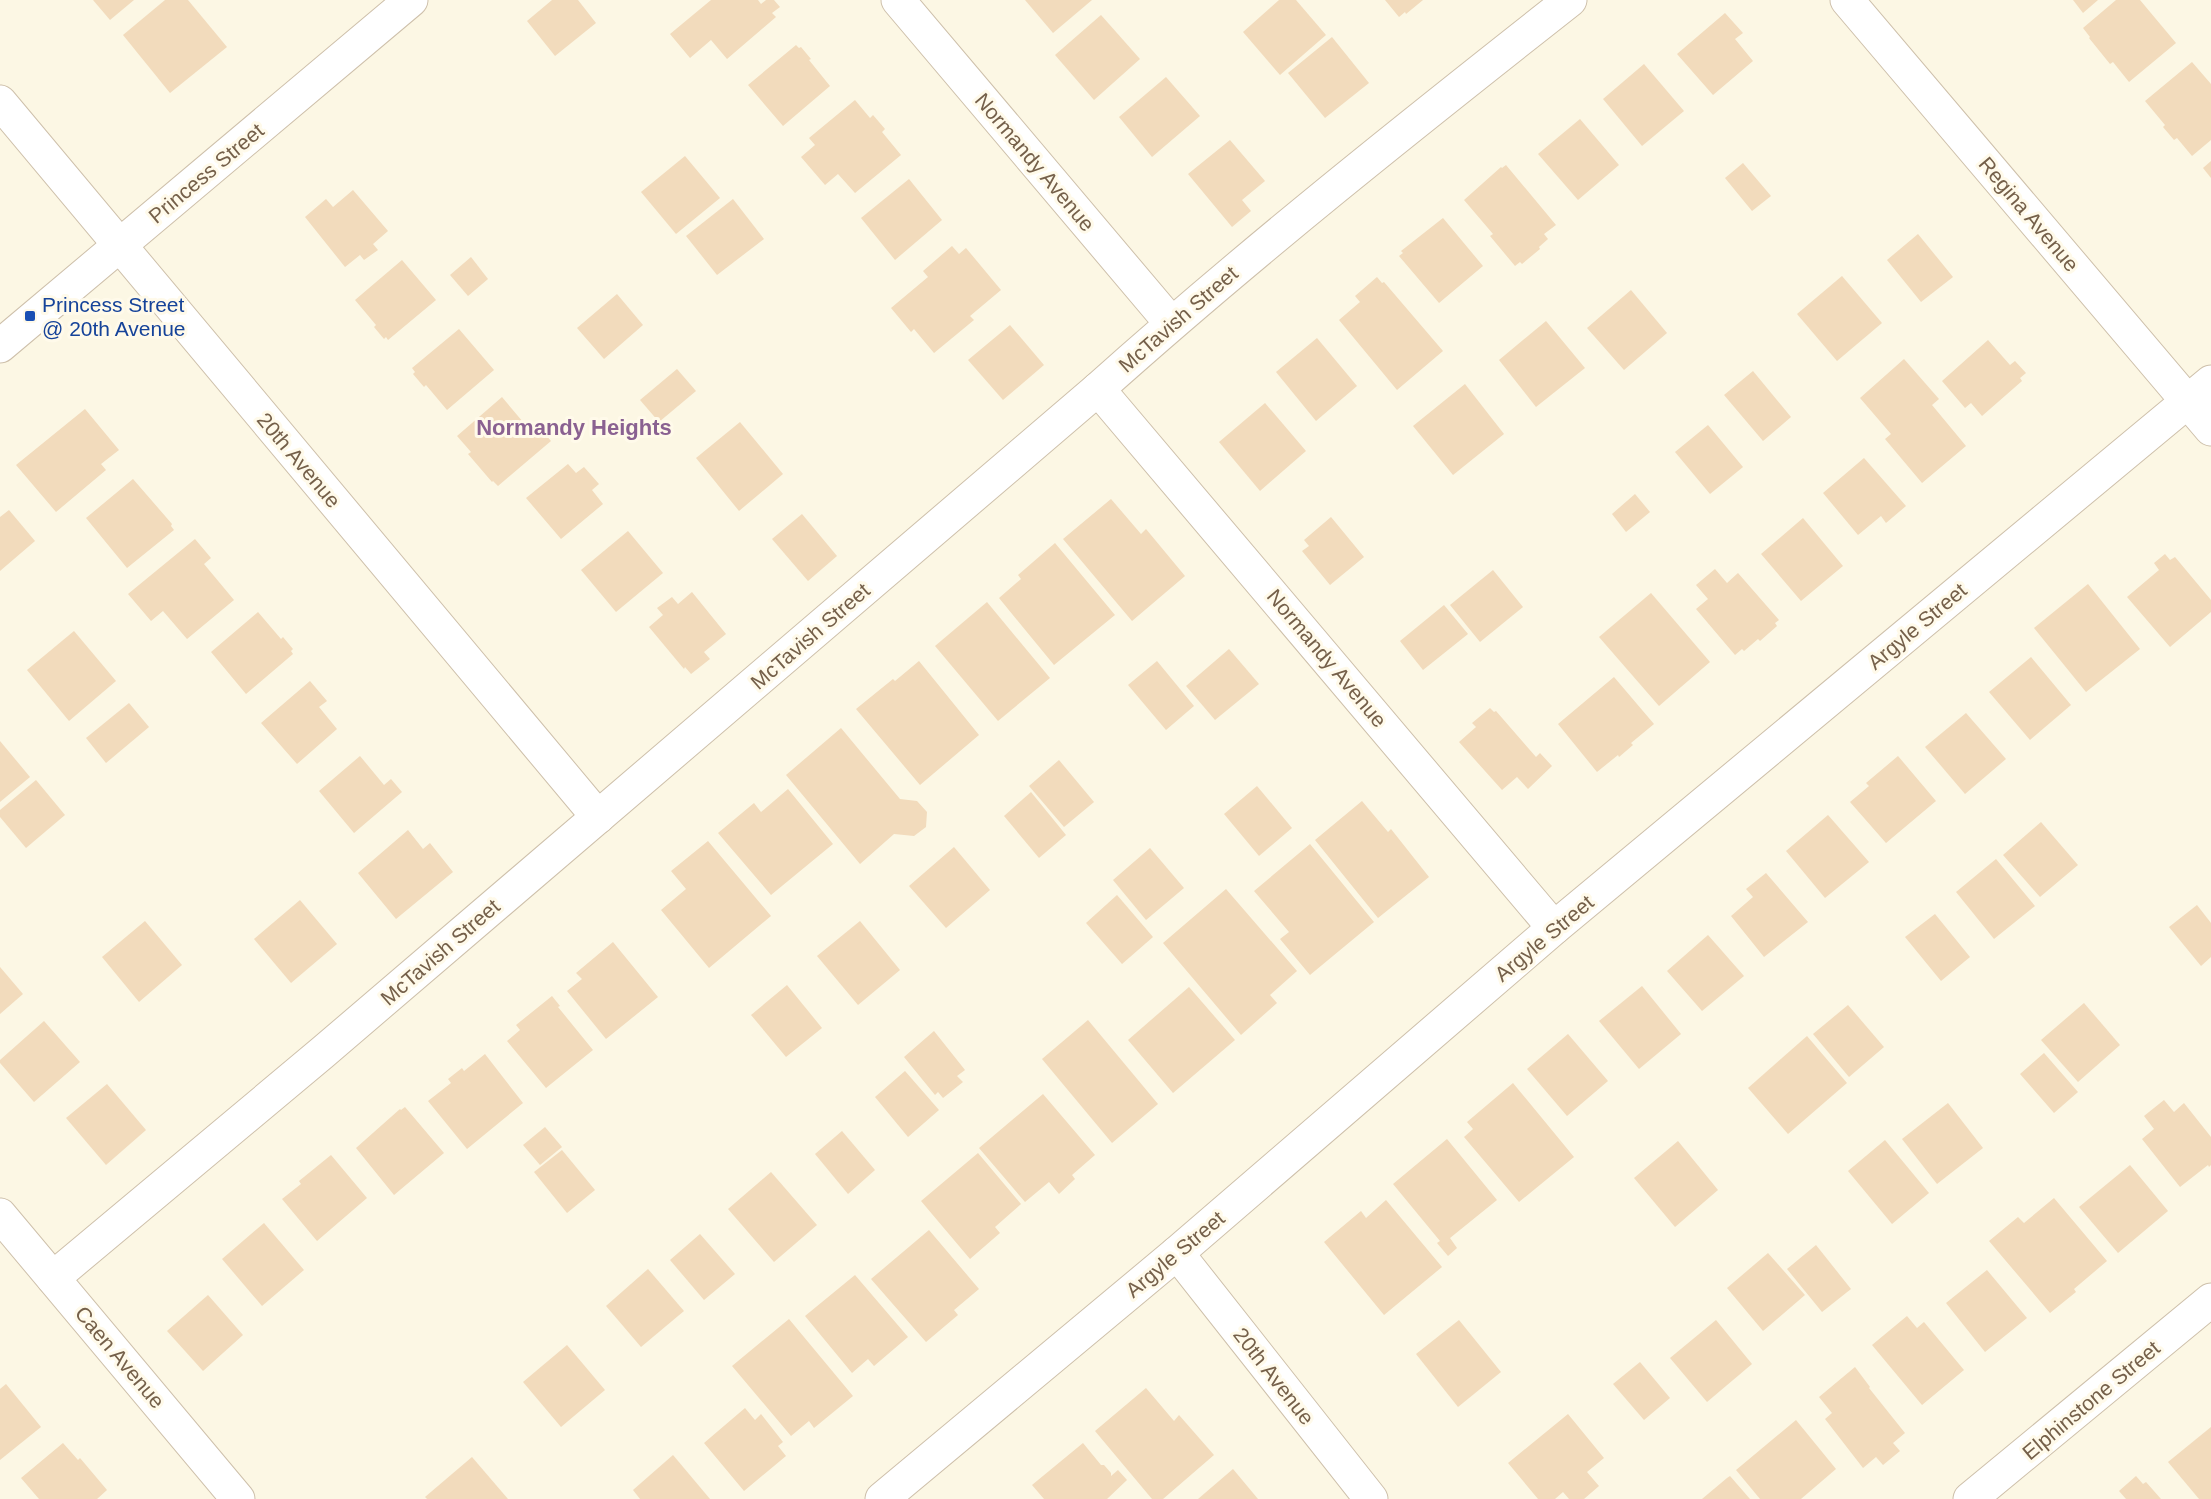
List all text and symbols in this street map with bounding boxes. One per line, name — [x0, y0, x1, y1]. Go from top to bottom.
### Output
street label: Normandy Avenue — [971, 89, 1099, 235]
street label: Princess Street — [144, 118, 268, 228]
street label: Regina Avenue — [1975, 152, 2083, 276]
street label: McTavish Street — [1114, 261, 1242, 377]
place label: Princess Street @ 20th Avenue — [42, 293, 186, 340]
marker: Princess Street @ 20th Avenue — [23, 309, 37, 323]
street label: 20th Avenue — [253, 408, 345, 512]
district label: Normandy Heights — [476, 415, 672, 440]
street label: McTavish Street — [746, 578, 874, 694]
street label: Argyle Street — [1863, 578, 1971, 674]
street label: Normandy Avenue — [1263, 585, 1391, 731]
street label: Argyle Street — [1490, 890, 1598, 986]
street label: McTavish Street — [376, 894, 504, 1010]
street label: Argyle Street — [1121, 1206, 1229, 1302]
street label: Caen Avenue — [71, 1301, 169, 1413]
street label: 20th Avenue — [1229, 1323, 1319, 1429]
street label: Elphinstone Street — [2018, 1336, 2164, 1464]

